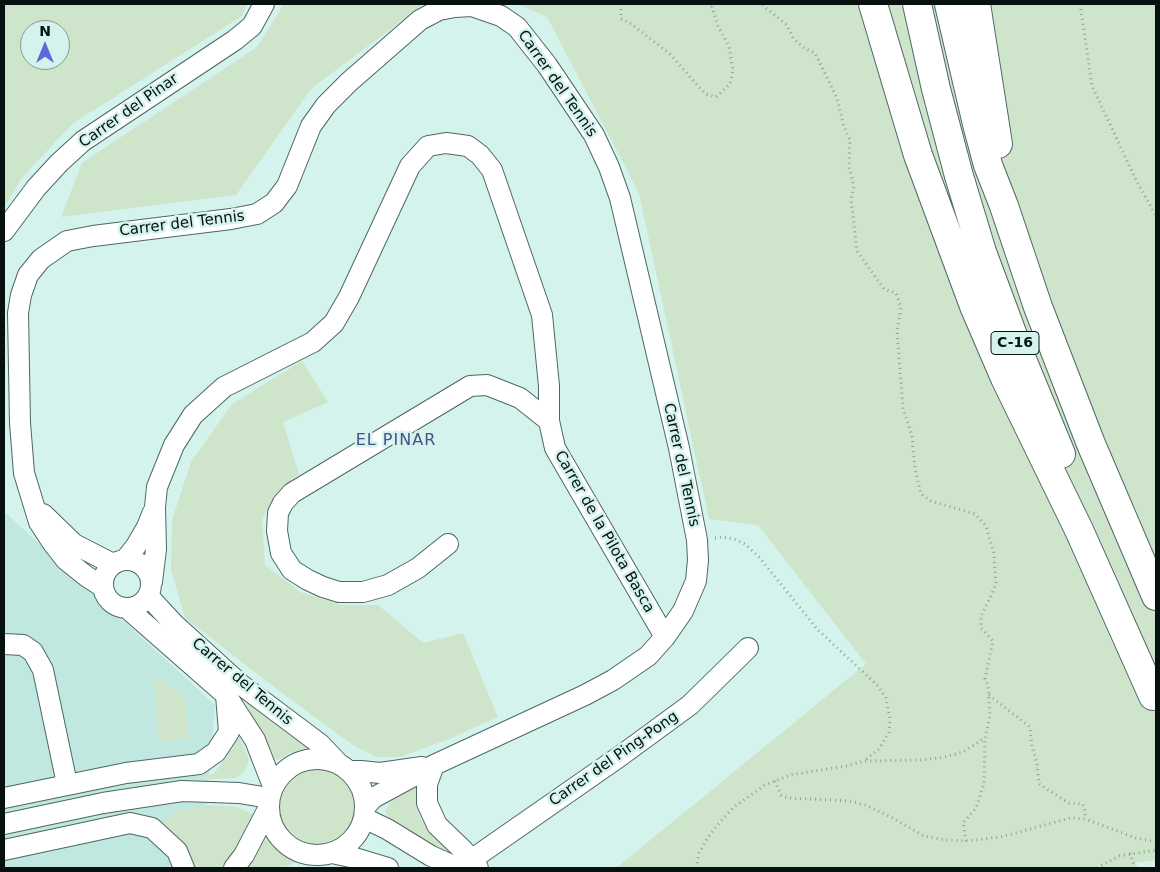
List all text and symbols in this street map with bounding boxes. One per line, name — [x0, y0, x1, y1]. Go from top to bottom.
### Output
north arrow — [20, 20, 70, 70]
text: N — [39, 23, 51, 39]
street label: Carrer del Tennis — [513, 27, 601, 141]
street label: Carrer del Pinar — [76, 70, 182, 152]
street label: Carrer del Tennis — [118, 207, 246, 241]
road number: C-16 — [991, 332, 1039, 354]
street label: Carrer del Tennis — [659, 401, 703, 529]
district label: EL PINAR — [355, 431, 437, 451]
street label: Carrer de la Pilota Basca — [550, 448, 658, 616]
street label: Carrer del Tennis — [188, 635, 296, 729]
street label: Carrer del Ping-Pong — [546, 708, 682, 810]

